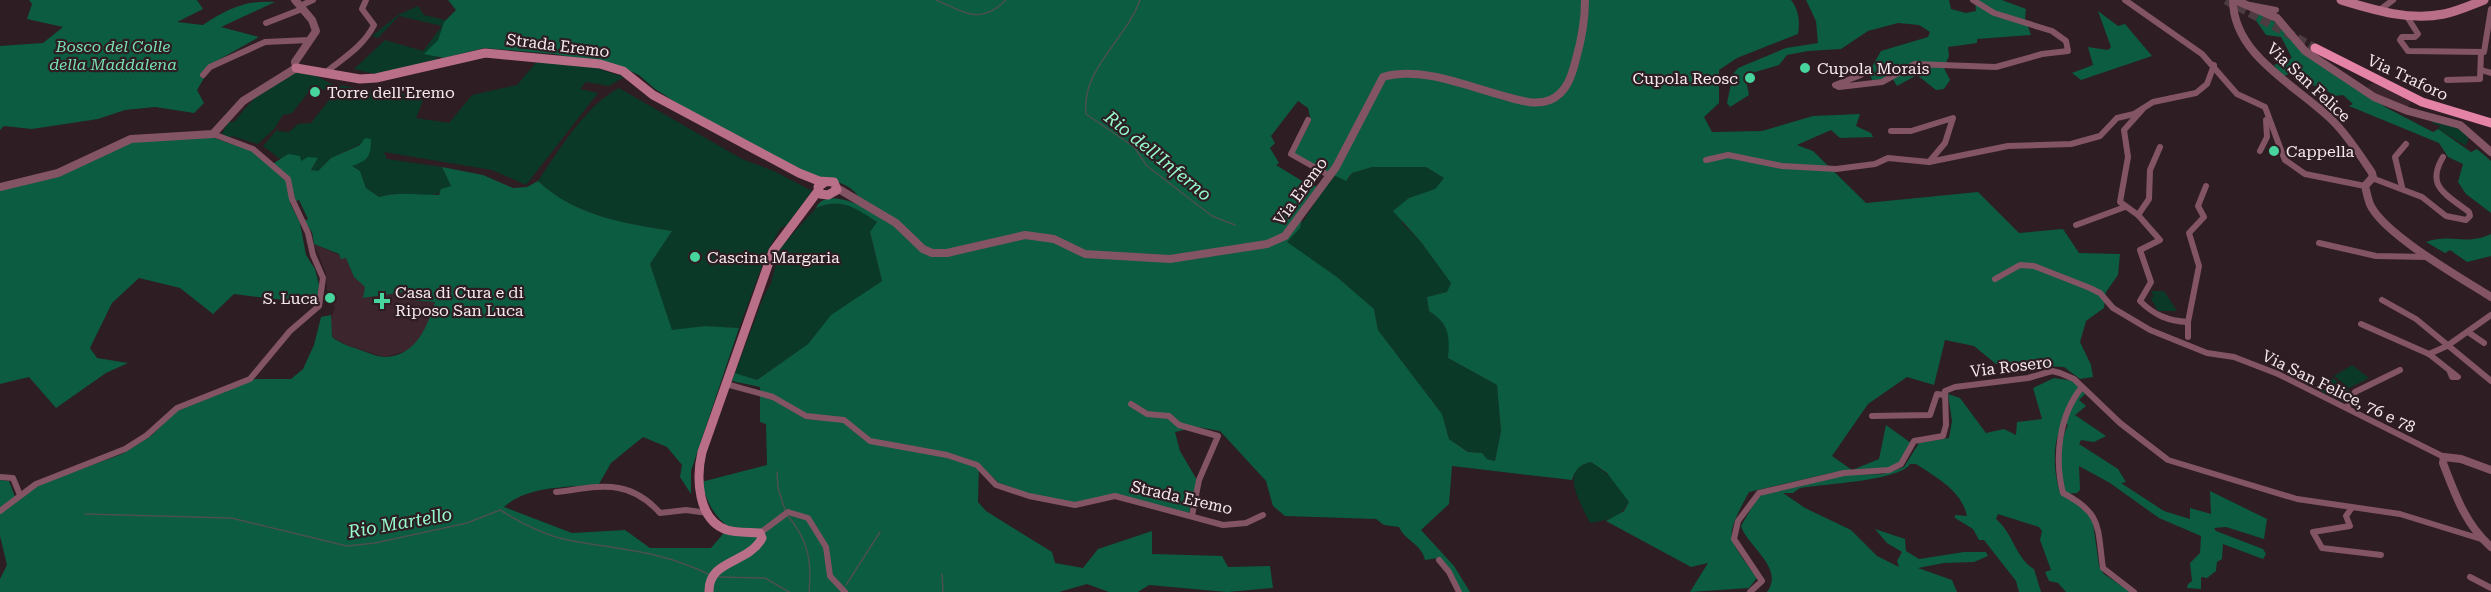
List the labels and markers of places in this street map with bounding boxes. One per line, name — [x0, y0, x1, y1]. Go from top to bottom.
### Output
place label: Cupola Morais — [1817, 59, 1930, 78]
marker: Cupola Morais — [1798, 61, 1812, 75]
place label: Cupola Reosc — [1632, 69, 1738, 88]
marker: Cupola Reosc — [1743, 71, 1757, 85]
place label: Torre dell'Eremo — [327, 83, 455, 102]
marker: Torre dell'Eremo — [308, 85, 322, 99]
place label: Cappella — [2286, 142, 2355, 161]
marker: Cappella — [2267, 144, 2281, 158]
place label: Cascina Margaria — [707, 248, 840, 267]
marker: Cascina Margaria — [688, 250, 702, 264]
place label: Casa di Cura e di Riposo San Luca — [395, 283, 524, 320]
place label: S. Luca — [263, 289, 318, 308]
marker: S. Luca — [323, 291, 337, 305]
marker: Casa di Cura e di Riposo San Luca — [373, 292, 391, 310]

